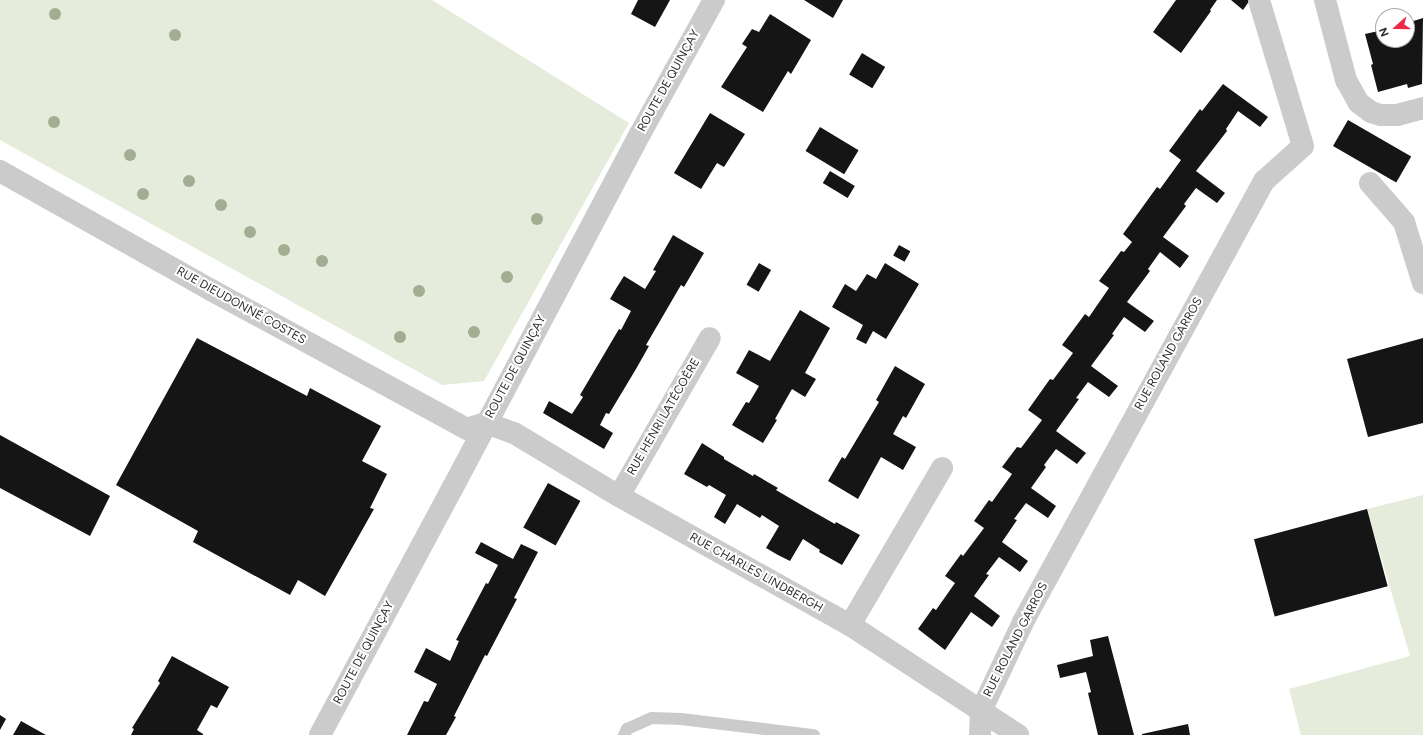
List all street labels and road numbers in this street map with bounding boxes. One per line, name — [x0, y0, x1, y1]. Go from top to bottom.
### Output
street label: ROUTE DE QUINÇAY — [635, 27, 703, 135]
street label: RUE DIEUDONNÉ COSTES — [174, 264, 308, 348]
street label: RUE ROLAND GARROS — [1132, 295, 1206, 413]
street label: ROUTE DE QUINÇAY — [483, 313, 549, 421]
street label: RUE HENRI LATÉCOÈRE — [625, 356, 703, 478]
street label: RUE CHARLES LINDBERGH — [687, 530, 825, 616]
street label: RUE ROLAND GARROS — [981, 580, 1051, 700]
street label: ROUTE DE QUINÇAY — [331, 599, 397, 707]

